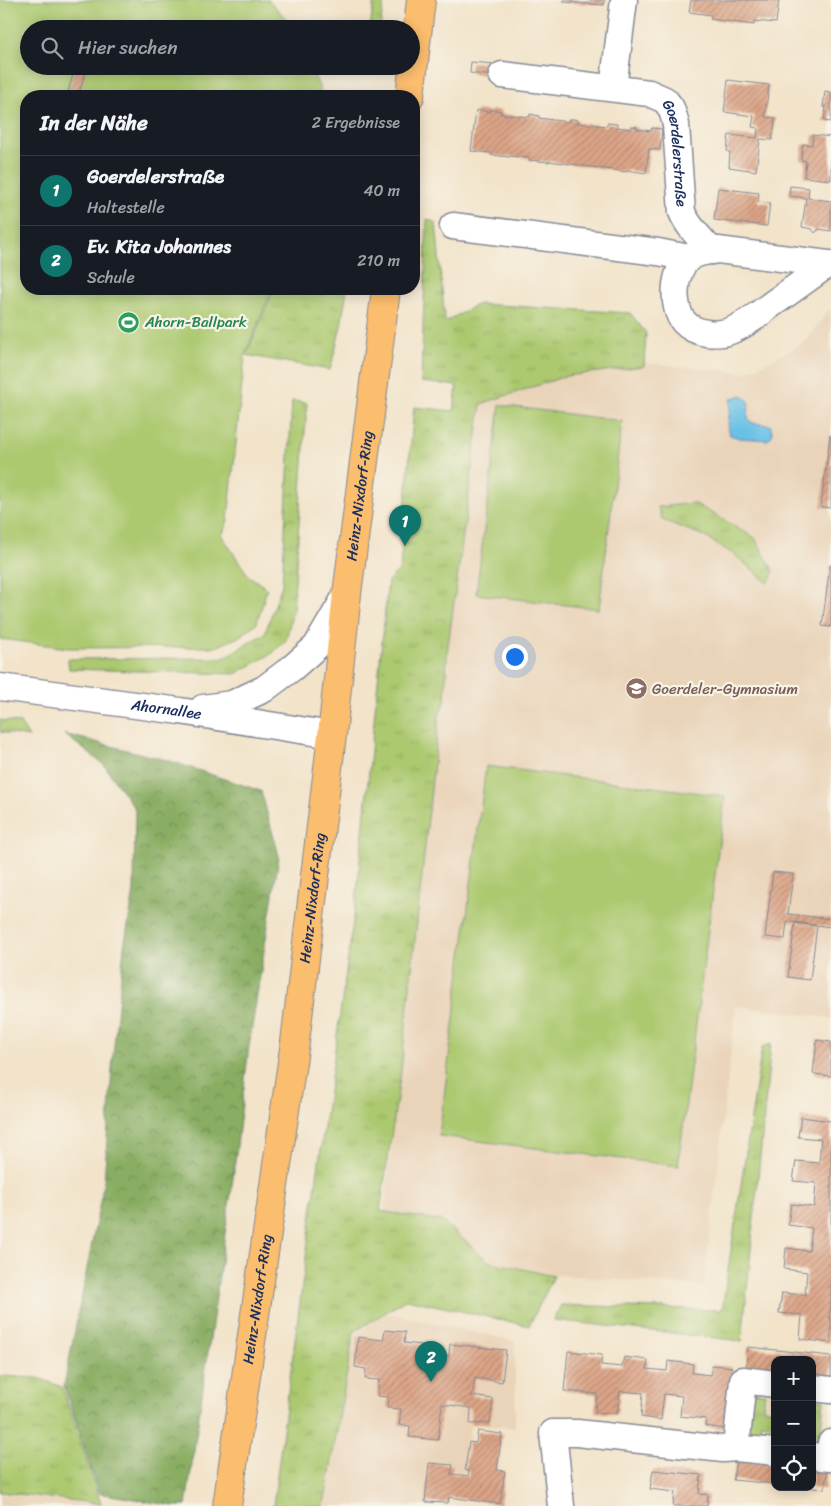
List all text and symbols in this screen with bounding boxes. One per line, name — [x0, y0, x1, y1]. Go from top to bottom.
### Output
search box — [20, 20, 420, 75]
text: Hier suchen — [78, 31, 178, 64]
icon: search — [38, 34, 66, 62]
street label: Goerdelerstraße — [655, 93, 695, 208]
text: In der Nähe — [40, 104, 148, 142]
text: 2 Ergebnisse — [312, 108, 400, 137]
text: Goerdelerstraße — [87, 160, 224, 193]
text: 1 — [53, 176, 59, 205]
text: 40 m — [363, 176, 400, 205]
text: Haltestelle — [87, 193, 165, 222]
text: Ev. Kita Johannes — [87, 230, 231, 263]
text: 2 — [51, 246, 61, 275]
text: 210 m — [357, 246, 400, 275]
text: Schule — [87, 263, 135, 292]
place label: Ahorn-Ballpark — [144, 309, 247, 335]
sports icon: Ahorn-Ballpark — [117, 310, 141, 334]
street label: Heinz-Nixdorf-Ring — [338, 429, 381, 562]
pin: 1 — [389, 505, 421, 546]
your location — [502, 644, 528, 670]
place label: Goerdeler-Gymnasium — [652, 676, 798, 702]
school or university icon: Goerdeler-Gymnasium — [624, 677, 648, 701]
street label: Ahornallee — [129, 692, 204, 727]
street label: Heinz-Nixdorf-Ring — [292, 831, 333, 965]
street label: Heinz-Nixdorf-Ring — [235, 1232, 280, 1366]
pin: 2 — [415, 1341, 447, 1382]
map controls — [771, 1356, 816, 1491]
button: + — [771, 1356, 816, 1401]
button: − — [771, 1401, 816, 1446]
button: locate — [771, 1446, 816, 1491]

